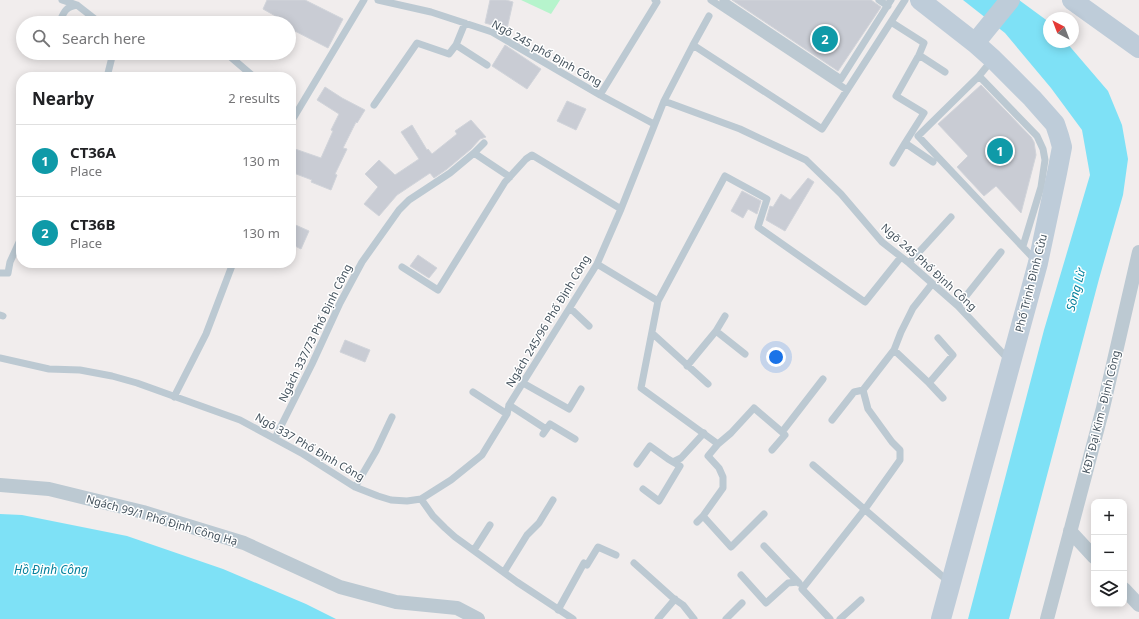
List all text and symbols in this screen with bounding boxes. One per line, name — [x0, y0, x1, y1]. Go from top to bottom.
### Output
north arrow — [1043, 12, 1079, 48]
search box — [16, 16, 296, 60]
street label: Ngõ 245 phố Định Công — [489, 16, 605, 89]
pin: 2 — [812, 24, 838, 54]
icon: search — [30, 27, 52, 49]
text: Search here — [62, 28, 145, 48]
text: Nearby — [32, 87, 94, 110]
text: 2 results — [228, 89, 280, 107]
pin: 1 — [987, 136, 1013, 166]
text: CT36A — [70, 142, 116, 162]
text: 1 — [41, 152, 49, 170]
text: 130 m — [242, 152, 280, 170]
text: Place — [70, 162, 102, 180]
text: CT36B — [70, 214, 115, 234]
street label: Ngõ 245 Phố Định Công — [878, 220, 980, 314]
text: 2 — [41, 224, 49, 242]
text: 130 m — [242, 224, 280, 242]
street label: Phố Trịnh Đình Cửu — [1011, 232, 1050, 334]
text: Place — [70, 234, 102, 252]
street label: Ngách 245/96 Phố Định Công — [502, 252, 593, 390]
street label: Ngách 337/73 Phố Định Công — [274, 261, 355, 404]
water label: Sông Lừ — [1062, 265, 1090, 313]
your location — [766, 347, 786, 367]
street label: KĐT Đại Kim - Định Công — [1078, 348, 1123, 475]
street label: Ngõ 337 Phố Định Công — [253, 409, 368, 484]
street label: Ngách 99/1 Phố Định Công Hạ — [85, 491, 240, 548]
map controls — [1091, 499, 1127, 607]
button: + — [1091, 499, 1127, 535]
button: − — [1091, 535, 1127, 571]
water label: Hồ Định Công — [14, 561, 88, 578]
button: layers — [1091, 571, 1127, 607]

